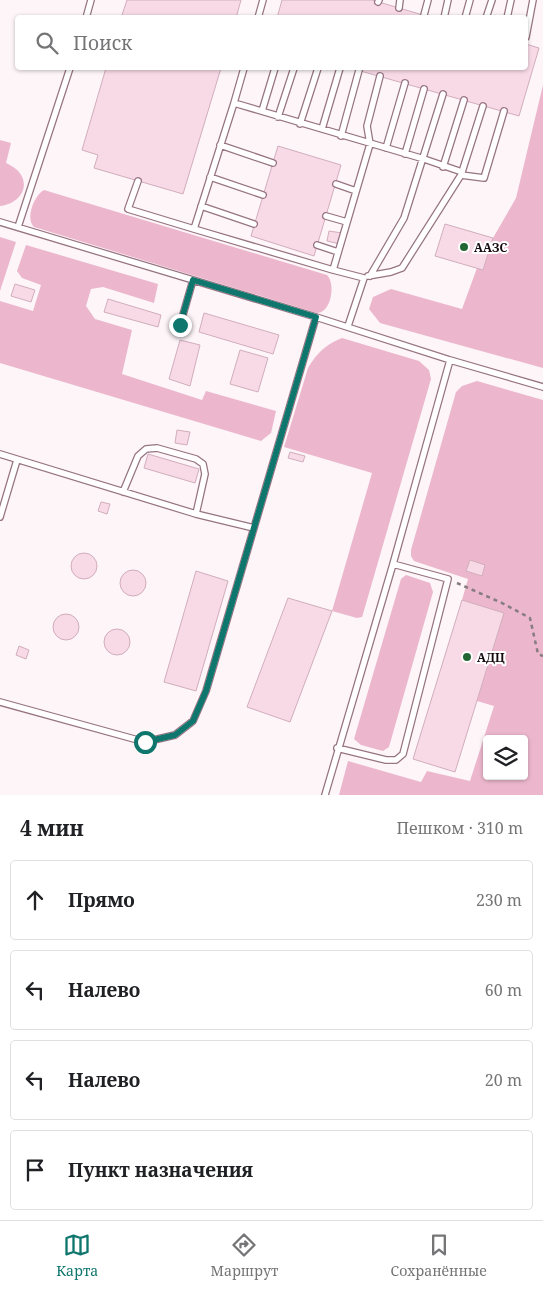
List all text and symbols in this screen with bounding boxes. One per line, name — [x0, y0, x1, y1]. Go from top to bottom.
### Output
search box — [15, 15, 528, 70]
icon: search — [33, 29, 61, 57]
text: Поиск — [73, 30, 132, 56]
place label: ААЗС — [474, 239, 507, 256]
marker: ААЗС — [458, 241, 470, 253]
route end — [169, 314, 192, 337]
place label: АДЦ — [477, 649, 505, 666]
marker: АДЦ — [461, 651, 473, 663]
route start — [134, 731, 157, 754]
map controls — [483, 735, 528, 780]
button: layers — [483, 735, 528, 780]
text: 4 мин — [20, 814, 84, 842]
text: Пешком · 310 m — [396, 817, 523, 839]
icon: ahead — [21, 886, 49, 914]
text: Прямо — [68, 887, 135, 913]
text: 230 m — [476, 889, 522, 911]
icon: left — [21, 976, 49, 1004]
text: Налево — [68, 977, 140, 1003]
text: 60 m — [485, 979, 522, 1001]
icon: left — [21, 1066, 49, 1094]
text: Налево — [68, 1067, 140, 1093]
text: 20 m — [485, 1069, 522, 1091]
icon: arrive — [21, 1156, 49, 1184]
text: Пункт назначения — [68, 1157, 253, 1183]
tab: Карта — [56, 1231, 98, 1280]
tab: Маршрут — [211, 1231, 278, 1280]
tab: Сохранённые — [391, 1231, 487, 1280]

